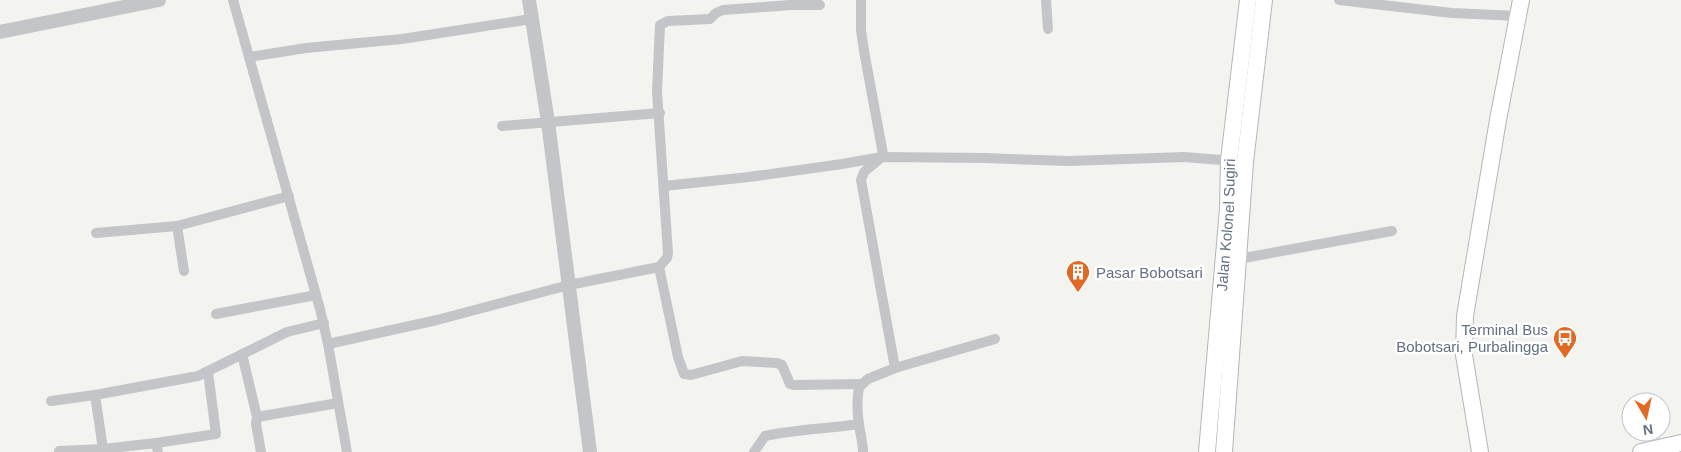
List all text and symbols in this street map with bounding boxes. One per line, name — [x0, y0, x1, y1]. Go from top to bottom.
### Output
street label: Jalan Kolonel Sugiri — [1212, 158, 1238, 292]
building icon: Pasar Bobotsari — [1065, 259, 1091, 293]
place label: Pasar Bobotsari — [1096, 264, 1203, 281]
place label: Terminal Bus Bobotsari, Purbalingga — [1396, 321, 1549, 355]
bus stop icon: Terminal Bus Bobotsari, Purbalingga — [1552, 325, 1578, 359]
north arrow — [1621, 392, 1671, 442]
text: N — [1642, 421, 1654, 439]

